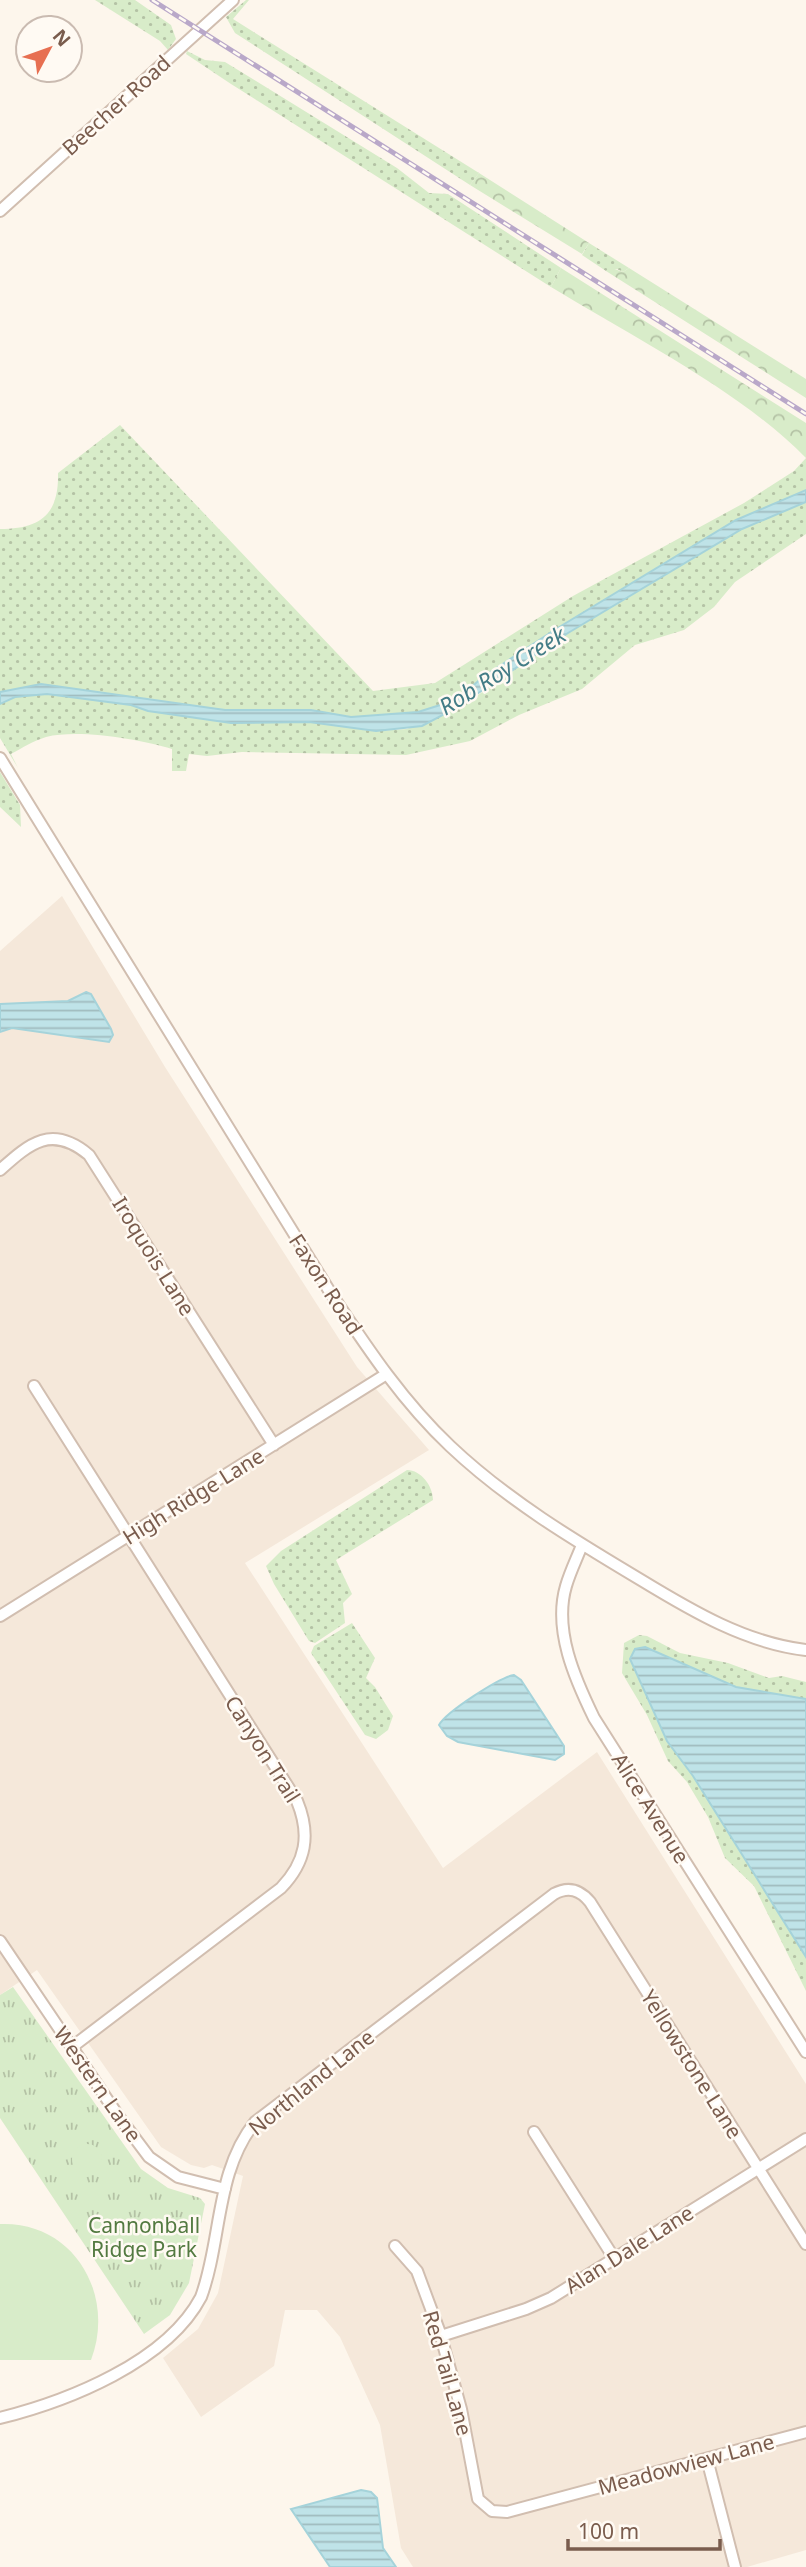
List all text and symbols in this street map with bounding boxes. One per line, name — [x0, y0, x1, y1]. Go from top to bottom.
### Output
north arrow — [14, 14, 84, 84]
text: N — [47, 23, 77, 52]
street label: Beecher Road — [56, 49, 176, 161]
water label: Rob Roy Creek — [432, 617, 573, 722]
street label: Iroquois Lane — [106, 1191, 202, 1321]
street label: Faxon Road — [283, 1228, 369, 1340]
street label: High Ridge Lane — [117, 1441, 269, 1551]
street label: Canyon Trail — [219, 1690, 307, 1808]
street label: Alice Avenue — [606, 1747, 696, 1869]
street label: Yellowstone Lane — [635, 1984, 749, 2144]
street label: Western Lane — [48, 2021, 148, 2147]
street label: Northland Lane — [242, 2023, 380, 2141]
street label: Alan Dale Lane — [559, 2198, 699, 2300]
park label: Cannonball Ridge Park — [88, 2211, 200, 2263]
street label: Red Tail Lane — [417, 2307, 479, 2439]
street label: Meadowview Lane — [595, 2427, 777, 2501]
scale bar — [568, 2508, 720, 2552]
text: 100 m — [578, 2517, 639, 2545]

